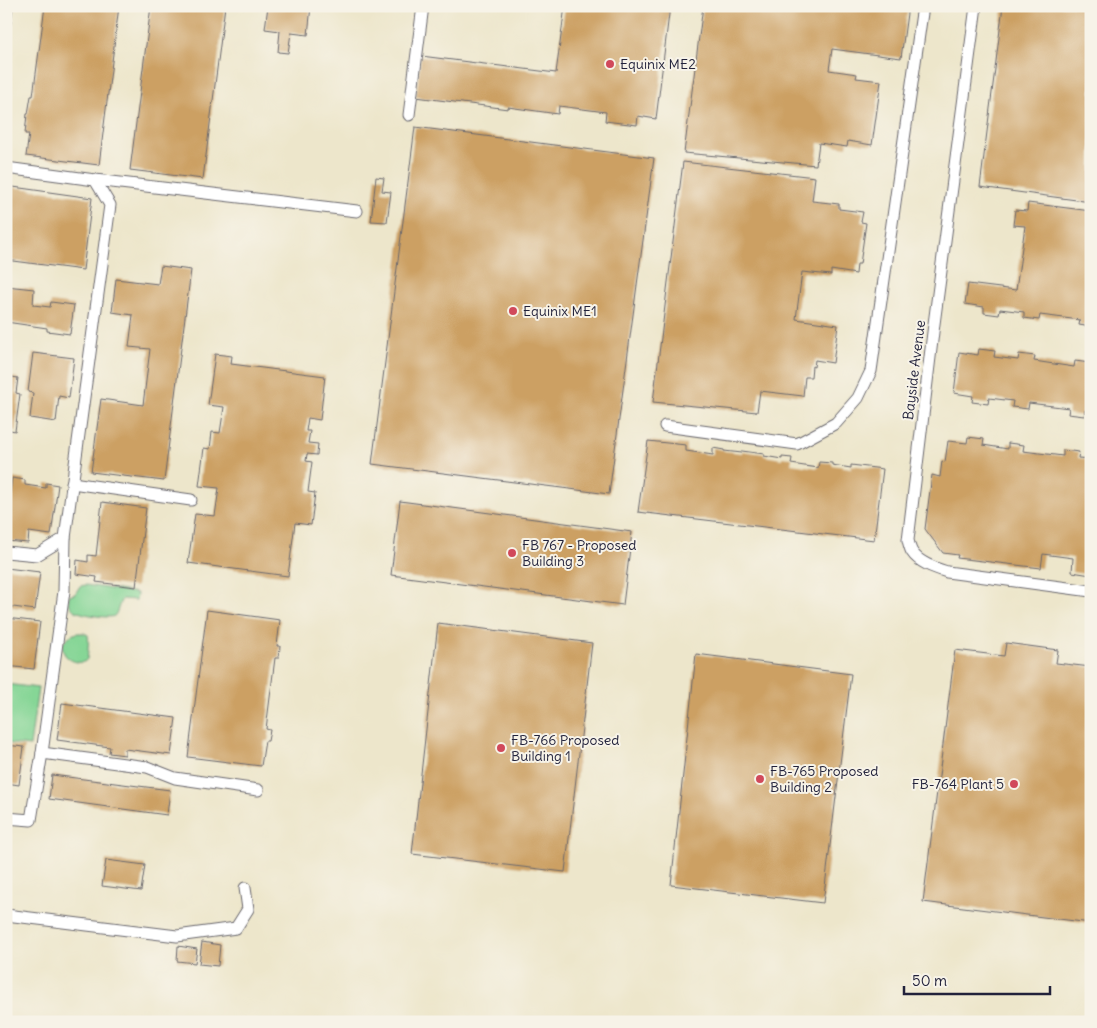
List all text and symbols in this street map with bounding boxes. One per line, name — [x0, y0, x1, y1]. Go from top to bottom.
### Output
place label: Equinix ME2 — [620, 55, 696, 73]
marker: Equinix ME2 — [604, 58, 616, 70]
place label: Equinix ME1 — [523, 302, 597, 320]
marker: Equinix ME1 — [507, 305, 519, 317]
street label: Bayside Avenue — [899, 319, 929, 421]
place label: FB 767 - Proposed Building 3 — [522, 536, 637, 570]
marker: FB 767 - Proposed Building 3 — [506, 547, 518, 559]
place label: FB-766 Proposed Building 1 — [511, 731, 620, 765]
marker: FB-766 Proposed Building 1 — [495, 742, 507, 754]
place label: FB-765 Proposed Building 2 — [770, 762, 879, 796]
marker: FB-765 Proposed Building 2 — [754, 773, 766, 785]
place label: FB-764 Plant 5 — [912, 775, 1004, 793]
marker: FB-764 Plant 5 — [1008, 778, 1020, 790]
scale bar — [904, 963, 1051, 995]
text: 50 m — [912, 971, 947, 990]

